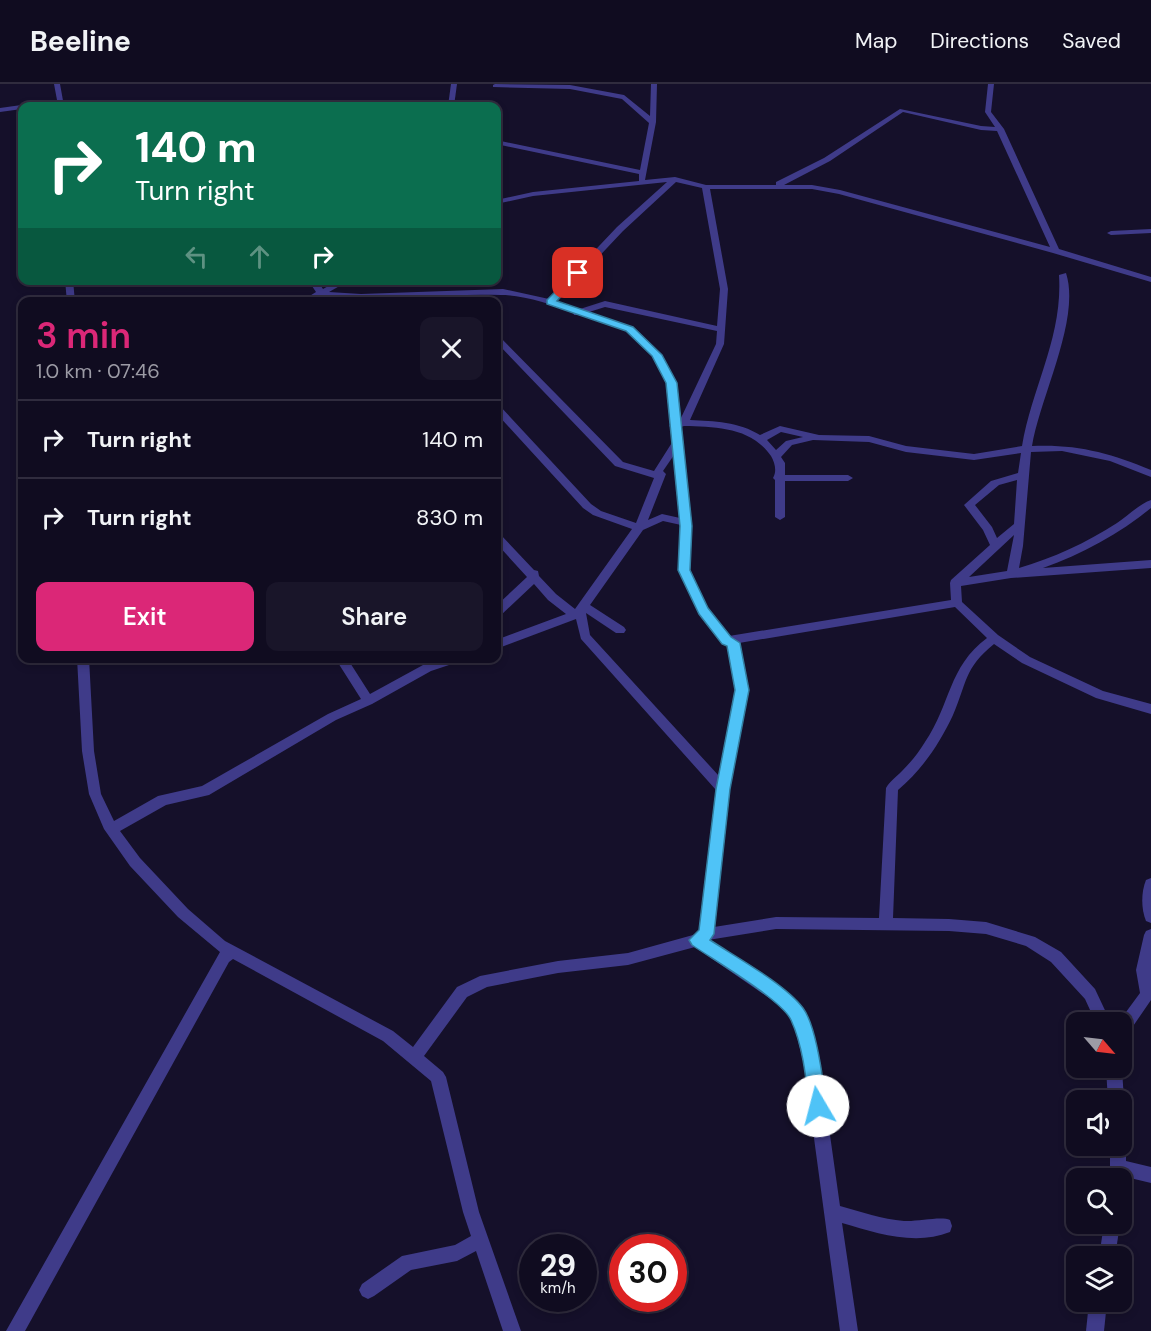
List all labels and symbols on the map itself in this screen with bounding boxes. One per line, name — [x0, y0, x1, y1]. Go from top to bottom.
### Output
pin — [552, 247, 603, 298]
north arrow — [1066, 1012, 1132, 1078]
position arrow — [786, 1074, 850, 1138]
speed limit sign: 30 — [609, 1234, 687, 1312]

